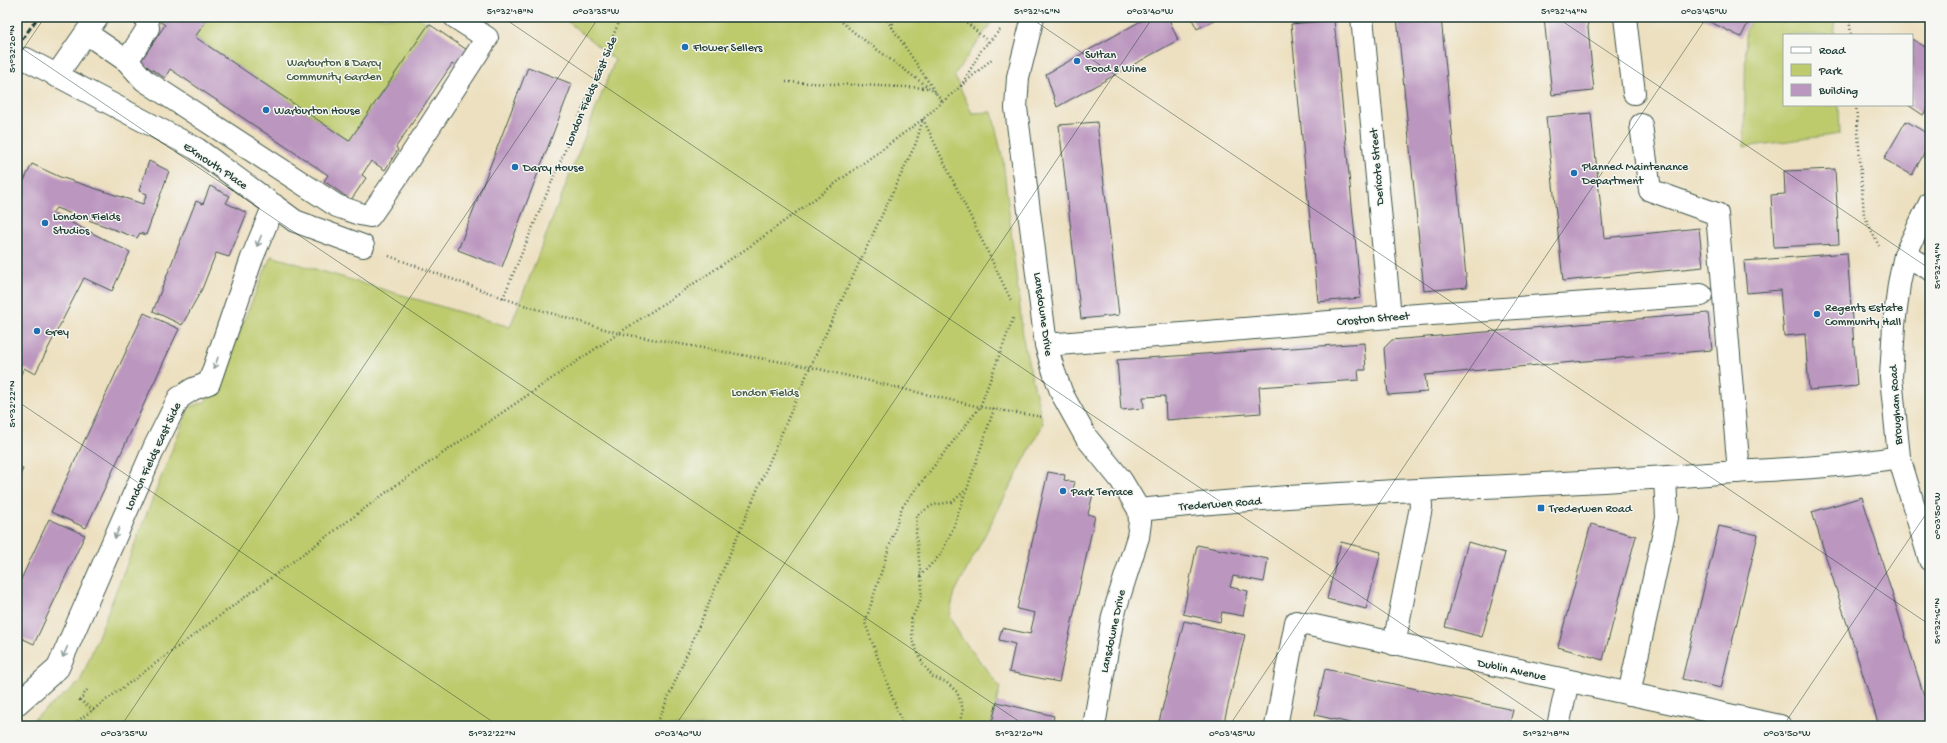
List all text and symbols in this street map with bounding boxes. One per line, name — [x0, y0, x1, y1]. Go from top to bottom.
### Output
text: 51°32'18"N — [487, 6, 534, 18]
text: 0°03'35"W — [573, 6, 620, 18]
text: 51°32'16"N — [1014, 6, 1061, 18]
text: 0°03'40"W — [1127, 6, 1174, 18]
text: 51°32'14"N — [1541, 6, 1587, 18]
text: 0°03'45"W — [1681, 6, 1728, 18]
text: 51°32'20"N — [7, 25, 19, 73]
street label: London Fields East Side — [562, 34, 622, 149]
legend — [1783, 34, 1913, 106]
marker: Flower Sellers — [680, 42, 690, 52]
place label: Flower Sellers — [692, 42, 763, 56]
text: Road — [1819, 45, 1846, 59]
place label: Sultan Food & Wine — [1084, 49, 1147, 77]
marker: Sultan Food & Wine — [1072, 56, 1082, 66]
park label: Warburton & Darcy Community Garden — [287, 57, 382, 85]
text: Park — [1818, 65, 1844, 79]
text: Building — [1818, 85, 1858, 99]
marker: Warburton House — [261, 105, 271, 115]
place label: Warburton House — [274, 105, 361, 119]
street label: Dericote Street — [1368, 127, 1388, 207]
street label: Exmouth Place — [180, 140, 250, 194]
place label: Planned Maintenance Department — [1581, 161, 1689, 189]
marker: Darcy House — [510, 162, 520, 172]
place label: Darcy House — [522, 162, 585, 176]
marker: Planned Maintenance Department — [1569, 168, 1579, 178]
place label: London Fields Studios — [53, 211, 121, 239]
marker: London Fields Studios — [40, 218, 50, 228]
one-way arrow — [255, 234, 263, 246]
text: 51°32'14"N — [1932, 243, 1944, 289]
street label: Lansdowne Drive — [1029, 271, 1055, 358]
place label: Regents Estate Community Hall — [1825, 302, 1904, 330]
marker: Regents Estate Community Hall — [1812, 309, 1822, 319]
street label: Croston Street — [1336, 310, 1411, 330]
marker: Grey — [32, 326, 42, 336]
place label: Grey — [45, 326, 69, 340]
one-way arrow — [211, 357, 219, 369]
street label: Brougham Road — [1887, 364, 1907, 446]
text: 51°32'22"N — [7, 380, 19, 427]
park label: London Fields — [731, 387, 799, 401]
street label: London Fields East Side — [123, 400, 185, 513]
marker: Park Terrace — [1058, 486, 1068, 496]
place label: Park Terrace — [1070, 486, 1134, 500]
text: 0°03'50"W — [1932, 492, 1944, 540]
street label: Trederwen Road — [1177, 495, 1263, 515]
marker: Trederwen Road — [1536, 503, 1546, 513]
place label: Trederwen Road — [1548, 503, 1633, 517]
one-way arrow — [113, 526, 120, 538]
street label: Lansdowne Drive — [1098, 588, 1130, 674]
text: 51°32'16"N — [1932, 597, 1944, 644]
one-way arrow — [61, 646, 68, 658]
street label: Dublin Avenue — [1475, 657, 1548, 685]
text: 0°03'35"W — [101, 728, 148, 740]
text: 51°32'22"N — [469, 728, 516, 740]
text: 0°03'40"W — [655, 728, 702, 740]
text: 51°32'20"N — [995, 728, 1043, 740]
text: 0°03'45"W — [1209, 728, 1256, 740]
text: 51°32'18"N — [1523, 728, 1570, 740]
text: 0°03'50"W — [1763, 728, 1811, 740]

